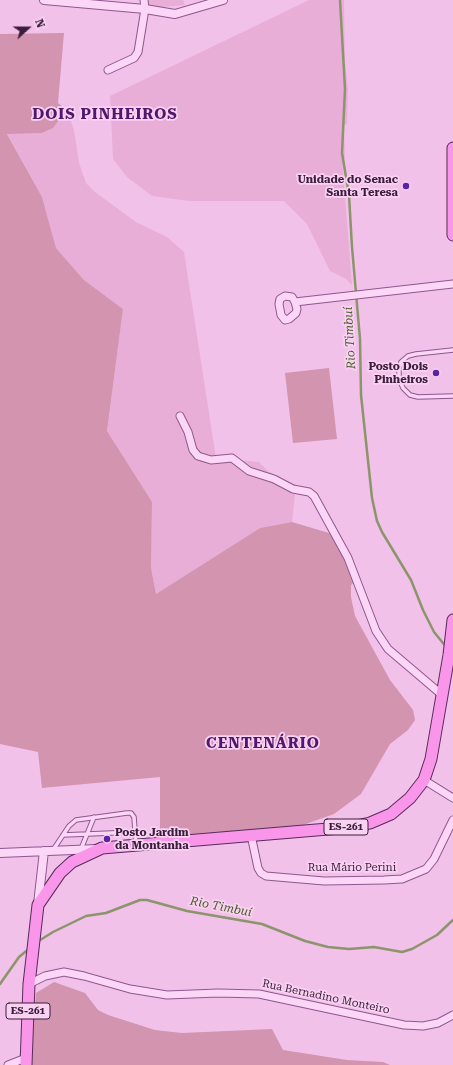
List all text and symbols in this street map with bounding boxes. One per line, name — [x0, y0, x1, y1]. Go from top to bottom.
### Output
north arrow — [8, 8, 48, 48]
text: N — [32, 17, 47, 30]
district label: DOIS PINHEIROS — [32, 106, 178, 124]
place label: Unidade do Senac Santa Teresa — [297, 173, 398, 199]
marker: Unidade do Senac Santa Teresa — [401, 181, 411, 191]
water label: Rio Timbuí — [341, 306, 359, 370]
place label: Posto Dois Pinheiros — [368, 360, 428, 386]
marker: Posto Dois Pinheiros — [431, 368, 441, 378]
district label: CENTENÁRIO — [206, 735, 320, 753]
road number: ES-261 — [324, 819, 368, 835]
place label: Posto Jardim da Montanha — [115, 826, 189, 852]
marker: Posto Jardim da Montanha — [102, 834, 112, 844]
street label: Rua Mário Perini — [308, 861, 396, 875]
water label: Rio Timbuí — [189, 894, 253, 920]
street label: Rua Bernadino Monteiro — [261, 977, 391, 1017]
road number: ES-261 — [6, 1003, 50, 1019]

